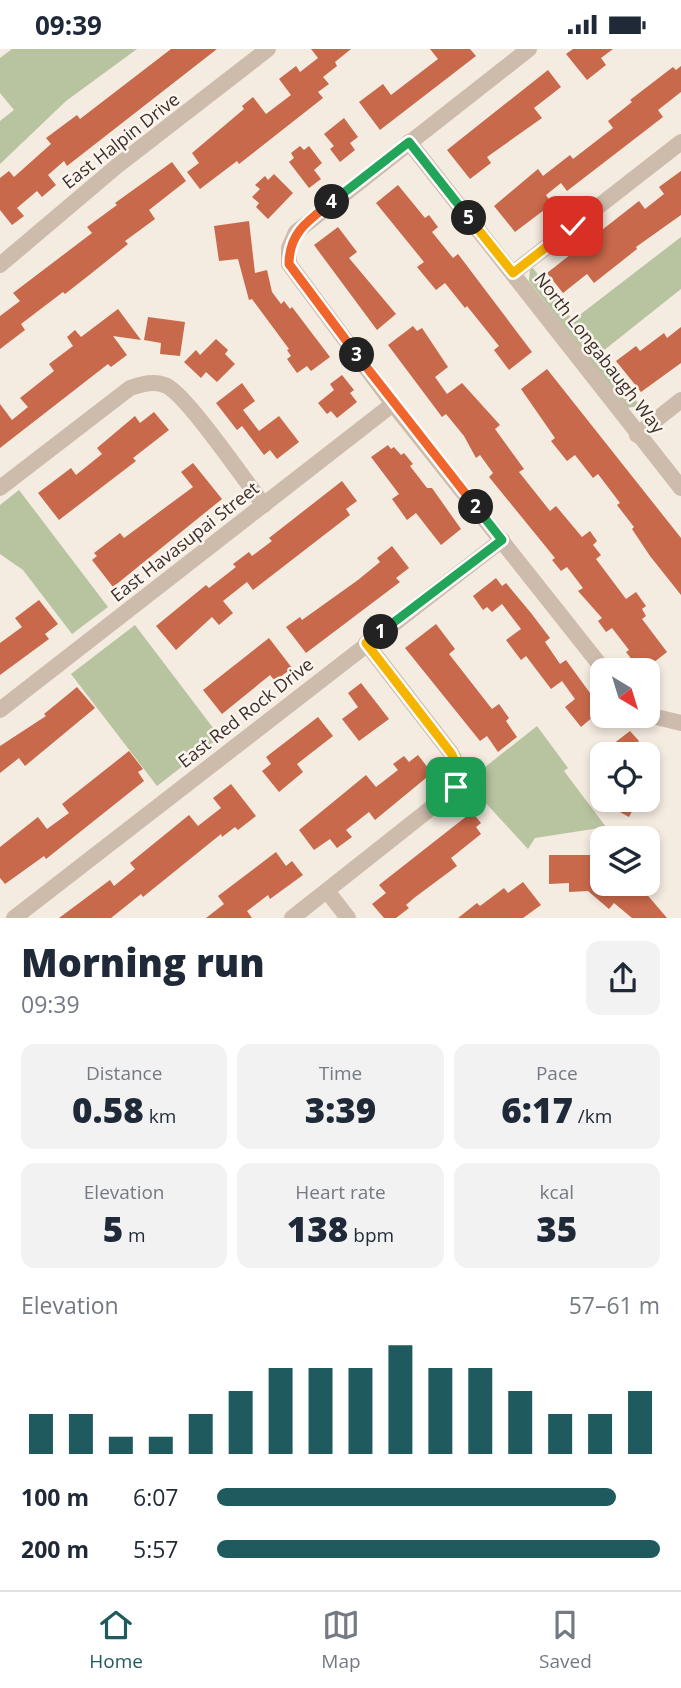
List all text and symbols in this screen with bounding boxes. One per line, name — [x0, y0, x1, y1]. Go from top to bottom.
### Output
text: 09:39 — [35, 7, 102, 43]
street label: East Halpin Drive — [57, 87, 184, 194]
pin: 4 — [314, 185, 350, 219]
text: 4 — [326, 188, 337, 214]
pin — [543, 196, 603, 256]
pin: 5 — [452, 201, 486, 235]
text: 5 — [463, 204, 474, 230]
icon: check — [554, 207, 592, 245]
street label: North Longabaugh Way — [529, 267, 671, 439]
pin: 3 — [340, 337, 374, 373]
text: 3 — [351, 341, 362, 367]
street label: East Havasupai Street — [105, 476, 264, 607]
pin: 2 — [458, 489, 494, 525]
text: 2 — [470, 493, 481, 519]
pin: 1 — [364, 615, 398, 649]
text: 1 — [375, 618, 386, 644]
street label: East Red Rock Drive — [173, 652, 318, 773]
north arrow — [590, 658, 660, 728]
map controls — [590, 658, 660, 896]
button: locate — [590, 742, 660, 812]
pin — [426, 757, 486, 817]
icon: arrive — [437, 768, 475, 806]
button: layers — [590, 826, 660, 896]
text: Morning run — [21, 936, 265, 988]
button: share — [586, 941, 660, 1015]
text: 09:39 — [21, 988, 80, 1020]
text: Distance — [86, 1060, 162, 1086]
text: Time — [319, 1060, 362, 1086]
text: Pace — [536, 1060, 578, 1086]
text: 0.58 — [72, 1086, 144, 1133]
text: 3:39 — [305, 1086, 376, 1133]
text: 6:17 — [501, 1086, 573, 1133]
text: km — [144, 1103, 176, 1129]
text: /km — [573, 1103, 612, 1129]
text: Elevation — [84, 1179, 165, 1205]
text: Heart rate — [295, 1179, 386, 1205]
text: kcal — [540, 1179, 574, 1205]
text: 5 — [103, 1205, 123, 1252]
text: 138 — [287, 1205, 348, 1252]
text: 35 — [536, 1205, 577, 1252]
text: m — [123, 1222, 146, 1248]
text: bpm — [348, 1222, 394, 1248]
text: Elevation — [21, 1289, 119, 1321]
text: 57–61 m — [569, 1289, 660, 1321]
text: 100 m — [21, 1481, 89, 1513]
text: 6:07 — [133, 1481, 179, 1513]
text: 200 m — [21, 1533, 89, 1565]
text: 5:57 — [133, 1533, 179, 1565]
tab: Home — [89, 1606, 143, 1674]
tab: Map — [321, 1606, 361, 1674]
tab: Saved — [539, 1606, 592, 1674]

